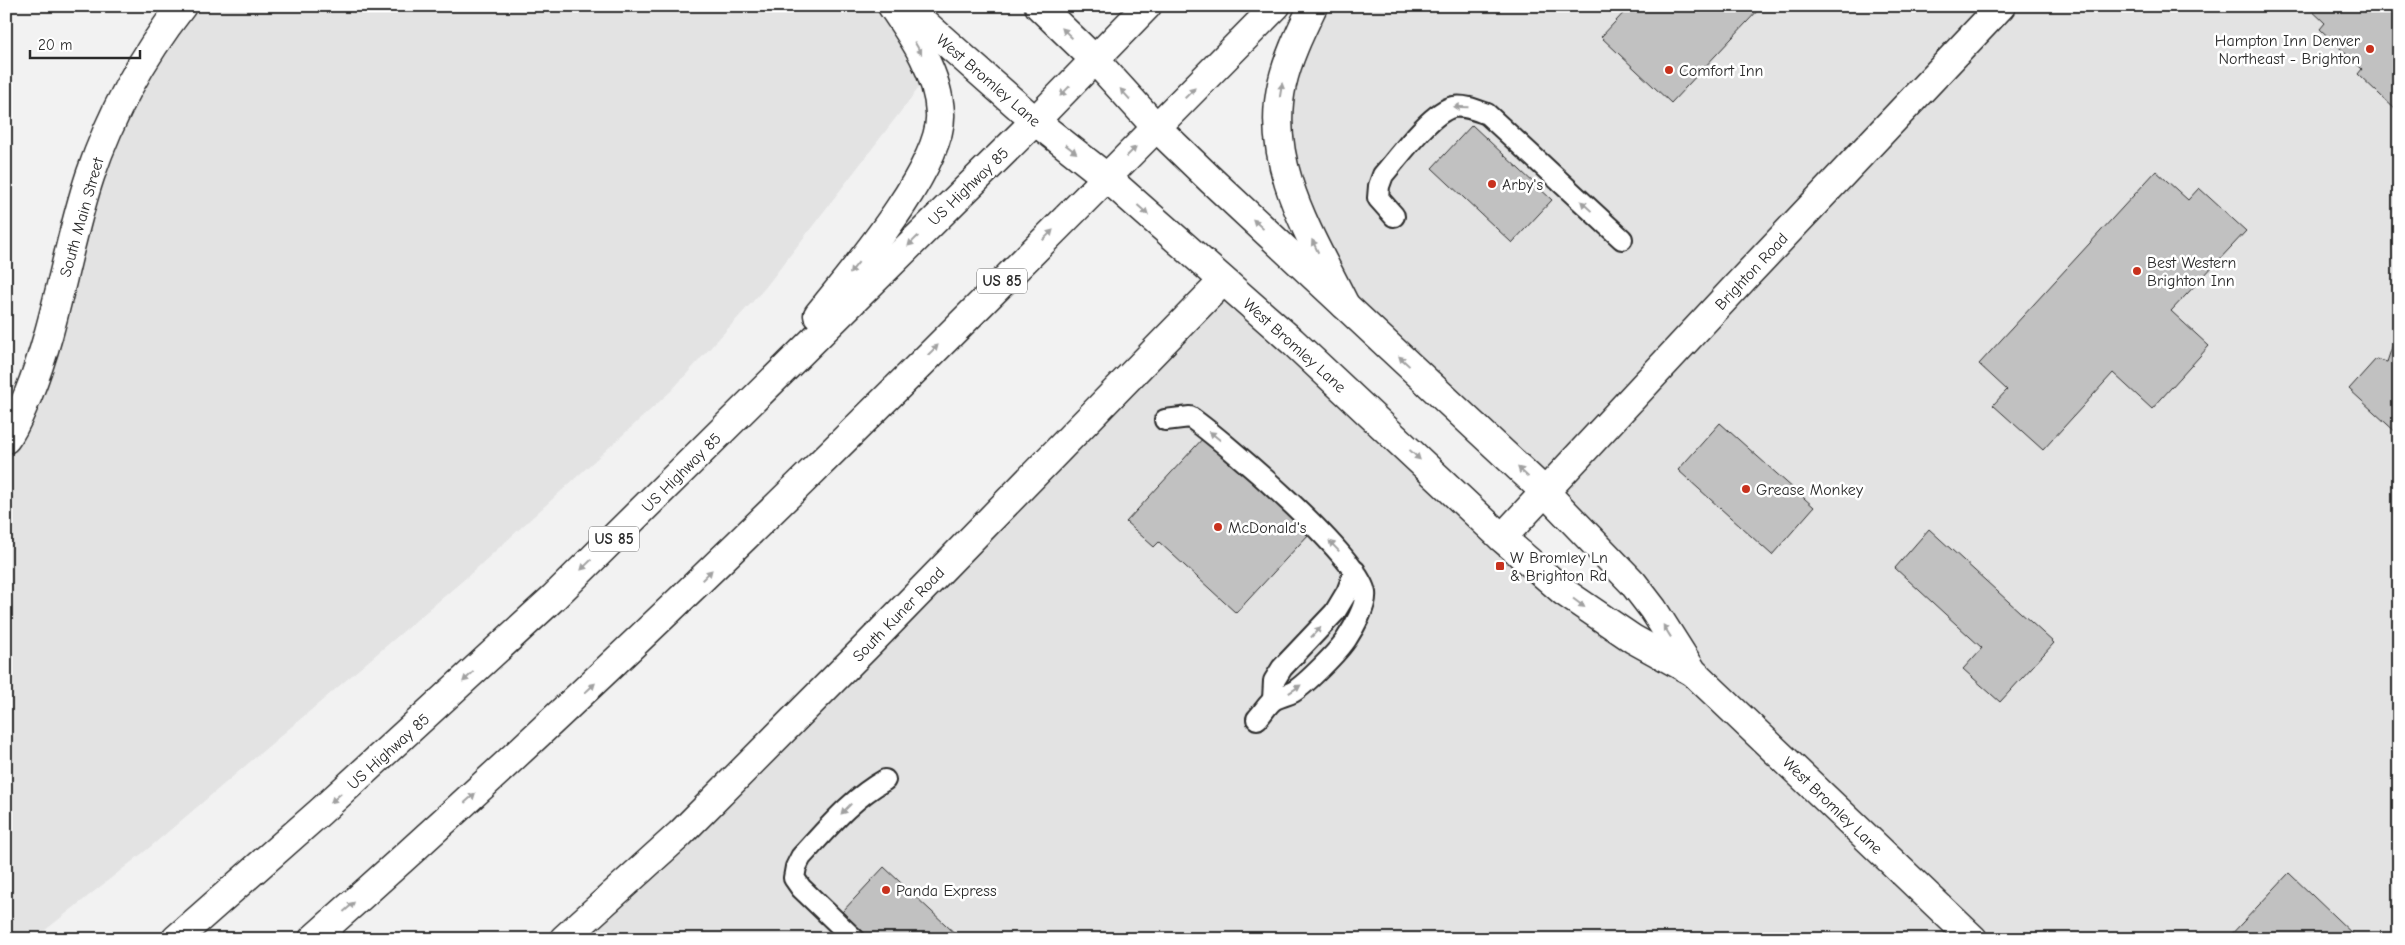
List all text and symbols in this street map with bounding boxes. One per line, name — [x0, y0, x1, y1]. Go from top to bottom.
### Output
one-way arrow — [1061, 27, 1073, 39]
scale bar — [30, 28, 140, 60]
street label: West Bromley Lane — [933, 31, 1044, 131]
place label: Hampton Inn Denver Northeast - Brighton — [2215, 32, 2361, 68]
text: 20 m — [38, 36, 72, 54]
one-way arrow — [913, 41, 922, 54]
marker: Hampton Inn Denver Northeast - Brighton — [2364, 43, 2376, 55]
place label: Comfort Inn — [1679, 62, 1763, 80]
marker: Comfort Inn — [1663, 64, 1675, 76]
one-way arrow — [1278, 82, 1286, 98]
one-way arrow — [1059, 84, 1071, 96]
one-way arrow — [1184, 87, 1196, 99]
one-way arrow — [1119, 88, 1131, 100]
one-way arrow — [1453, 103, 1469, 111]
street label: US Highway 85 — [925, 144, 1013, 229]
one-way arrow — [1064, 144, 1077, 155]
one-way arrow — [1125, 147, 1137, 159]
street label: South Main Street — [56, 155, 108, 279]
place label: Arby's — [1502, 176, 1543, 194]
marker: Arby's — [1486, 178, 1498, 190]
one-way arrow — [1580, 200, 1592, 212]
one-way arrow — [1136, 204, 1148, 216]
one-way arrow — [1252, 218, 1264, 230]
one-way arrow — [1042, 229, 1054, 241]
street label: Brighton Road — [1712, 230, 1792, 314]
one-way arrow — [907, 235, 919, 247]
one-way arrow — [1311, 238, 1319, 253]
place label: Best Western Brighton Inn — [2147, 254, 2236, 290]
one-way arrow — [849, 261, 860, 274]
marker: Best Western Brighton Inn — [2131, 265, 2143, 277]
road number: US 85 — [977, 268, 1027, 294]
street label: West Bromley Lane — [1239, 295, 1349, 397]
one-way arrow — [927, 344, 939, 356]
one-way arrow — [1398, 355, 1410, 367]
street label: US Highway 85 — [638, 429, 725, 516]
one-way arrow — [1209, 430, 1222, 441]
one-way arrow — [1408, 449, 1420, 461]
one-way arrow — [1517, 466, 1529, 478]
place label: Grease Monkey — [1756, 481, 1864, 499]
marker: Grease Monkey — [1740, 483, 1752, 495]
place label: McDonald's — [1228, 519, 1307, 537]
marker: McDonald's — [1212, 521, 1224, 533]
road number: US 85 — [589, 526, 639, 552]
one-way arrow — [1328, 540, 1340, 552]
place label: W Bromley Ln & Brighton Rd — [1510, 549, 1608, 585]
one-way arrow — [581, 559, 593, 571]
marker: W Bromley Ln & Brighton Rd — [1494, 560, 1506, 572]
street label: South Kuner Road — [849, 564, 948, 666]
one-way arrow — [701, 569, 713, 581]
one-way arrow — [1572, 598, 1585, 609]
one-way arrow — [1662, 624, 1671, 637]
one-way arrow — [1310, 627, 1322, 639]
one-way arrow — [463, 671, 475, 683]
one-way arrow — [583, 682, 595, 694]
one-way arrow — [1288, 684, 1302, 694]
street label: US Highway 85 — [344, 710, 433, 793]
street label: West Bromley Lane — [1779, 753, 1886, 858]
one-way arrow — [330, 792, 342, 804]
one-way arrow — [464, 792, 476, 804]
one-way arrow — [840, 803, 852, 815]
place label: Panda Express — [896, 882, 997, 900]
marker: Panda Express — [880, 884, 892, 896]
one-way arrow — [343, 901, 356, 912]

